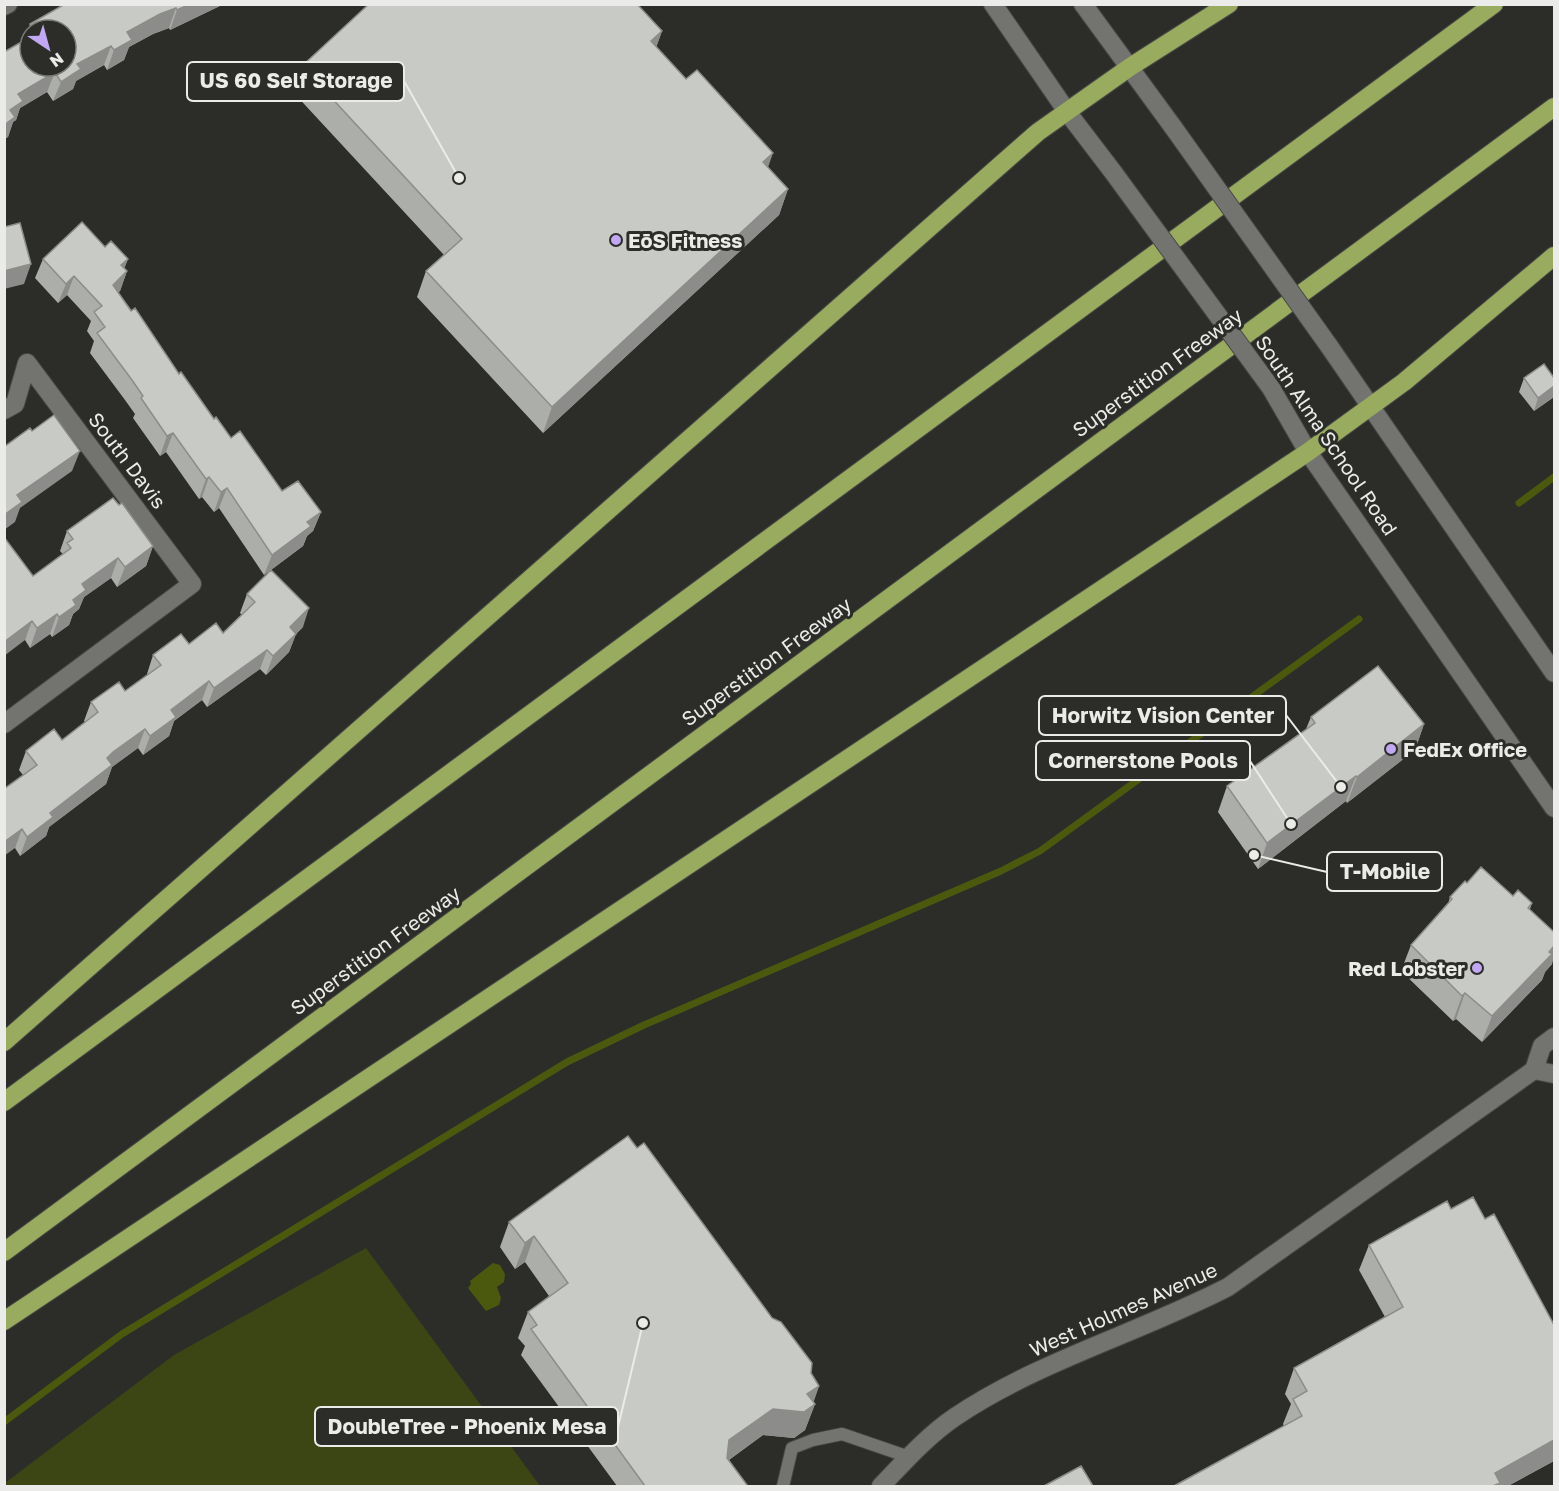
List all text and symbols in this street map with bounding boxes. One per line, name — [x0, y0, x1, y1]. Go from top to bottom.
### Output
north arrow — [18, 18, 78, 78]
text: N — [46, 48, 68, 72]
callout: US 60 Self Storage — [187, 62, 404, 101]
text: US 60 Self Storage — [199, 67, 393, 93]
place label: EōS Fitness — [628, 228, 742, 252]
marker: EōS Fitness — [609, 233, 623, 247]
street label: Superstition Freeway — [1068, 302, 1246, 442]
street label: South Alma School Road — [1251, 330, 1403, 540]
street label: South Davis — [84, 407, 172, 513]
street label: Superstition Freeway — [677, 591, 855, 731]
callout: Horwitz Vision Center — [1039, 696, 1286, 735]
text: Horwitz Vision Center — [1052, 702, 1274, 728]
place label: FedEx Office — [1403, 737, 1527, 761]
callout: Cornerstone Pools — [1036, 741, 1250, 780]
marker: FedEx Office — [1384, 742, 1398, 756]
text: Cornerstone Pools — [1048, 747, 1238, 773]
callout: T-Mobile — [1327, 852, 1442, 891]
text: T-Mobile — [1340, 858, 1430, 884]
street label: Superstition Freeway — [286, 880, 464, 1020]
place label: Red Lobster — [1348, 956, 1465, 980]
marker: Red Lobster — [1470, 961, 1484, 975]
street label: West Holmes Avenue — [1026, 1257, 1220, 1361]
callout: DoubleTree - Phoenix Mesa — [315, 1407, 618, 1446]
text: DoubleTree - Phoenix Mesa — [328, 1413, 606, 1439]

